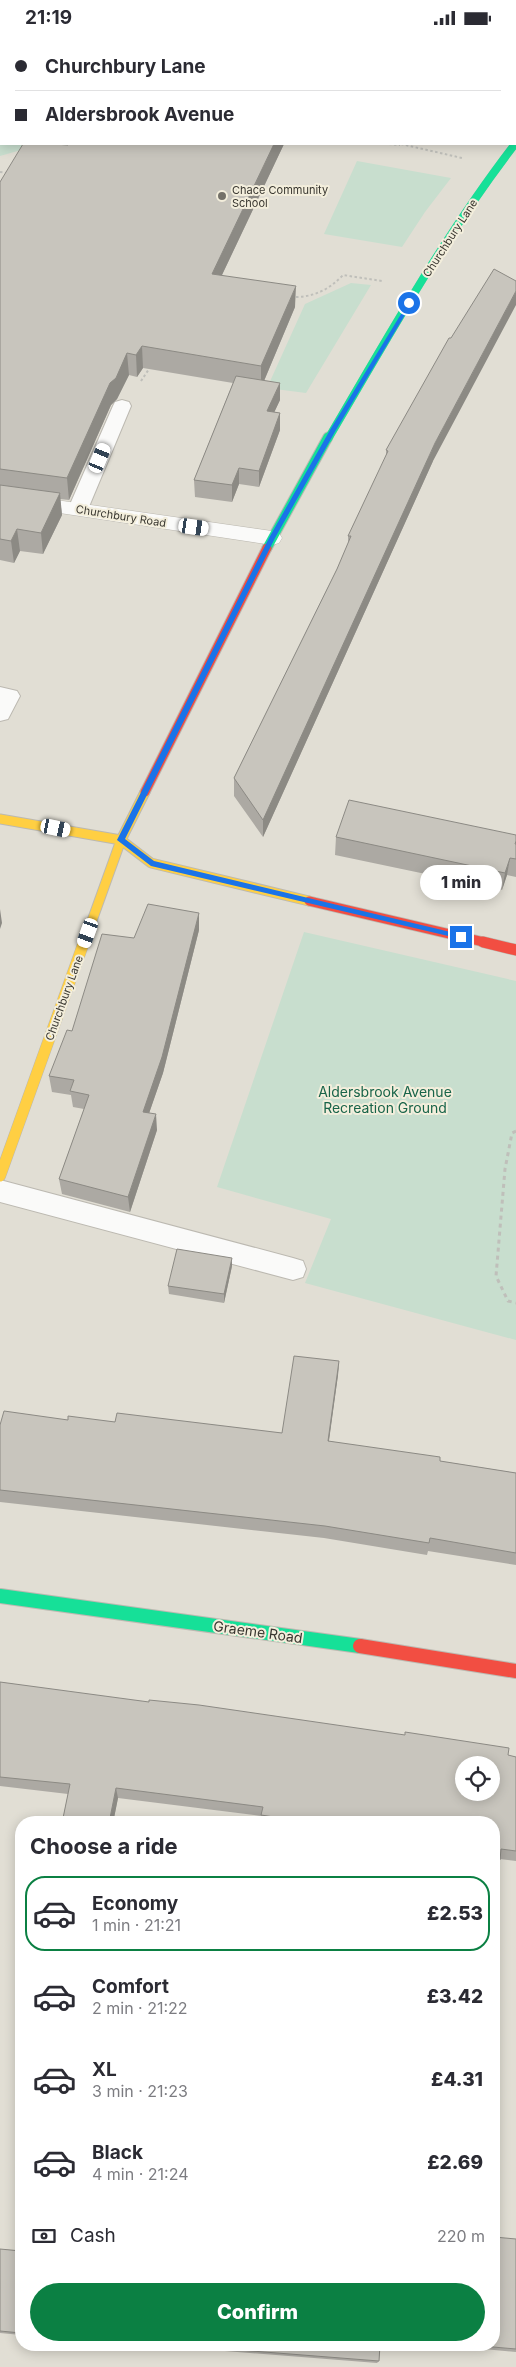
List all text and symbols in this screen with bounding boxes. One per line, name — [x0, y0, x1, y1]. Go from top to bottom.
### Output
text: 21:19 — [25, 6, 72, 29]
text: Churchbury Lane — [45, 55, 206, 78]
text: Aldersbrook Avenue — [45, 103, 234, 126]
place label: Chace Community School — [232, 183, 328, 210]
marker: Chace Community School — [216, 190, 228, 202]
street label: Churchbury Lane — [420, 196, 480, 280]
route start — [398, 292, 420, 314]
car — [87, 441, 112, 475]
street label: Churchbury Road — [75, 502, 167, 530]
car — [178, 517, 209, 537]
car — [39, 818, 72, 838]
callout: 1 min — [420, 865, 502, 899]
text: 1 min — [441, 872, 481, 892]
car — [75, 916, 100, 950]
route end — [450, 926, 472, 948]
street label: Churchbury Lane — [42, 953, 86, 1043]
park label: Aldersbrook Avenue Recreation Ground — [318, 1083, 452, 1116]
street label: Graeme Road — [212, 1617, 304, 1646]
map controls — [455, 1756, 500, 1801]
button: locate — [455, 1756, 500, 1801]
text: Choose a ride — [30, 1833, 178, 1859]
icon: car — [32, 1891, 77, 1936]
text: Economy — [92, 1892, 178, 1915]
text: £2.53 — [427, 1902, 483, 1925]
text: 1 min · 21:21 — [92, 1915, 181, 1935]
icon: car — [32, 1974, 77, 2019]
text: Comfort — [92, 1975, 169, 1998]
text: £3.42 — [427, 1985, 483, 2008]
text: 2 min · 21:22 — [92, 1998, 188, 2018]
icon: car — [32, 2057, 77, 2102]
text: XL — [92, 2058, 117, 2081]
text: £4.31 — [431, 2068, 483, 2091]
text: 3 min · 21:23 — [92, 2081, 188, 2101]
icon: car — [32, 2140, 77, 2185]
text: Black — [92, 2141, 143, 2164]
text: £2.69 — [427, 2151, 483, 2174]
text: 4 min · 21:24 — [92, 2164, 189, 2184]
icon: cash — [30, 2222, 58, 2250]
text: Cash — [70, 2224, 116, 2247]
text: 220 m — [437, 2226, 485, 2246]
button: Confirm — [30, 2283, 485, 2341]

